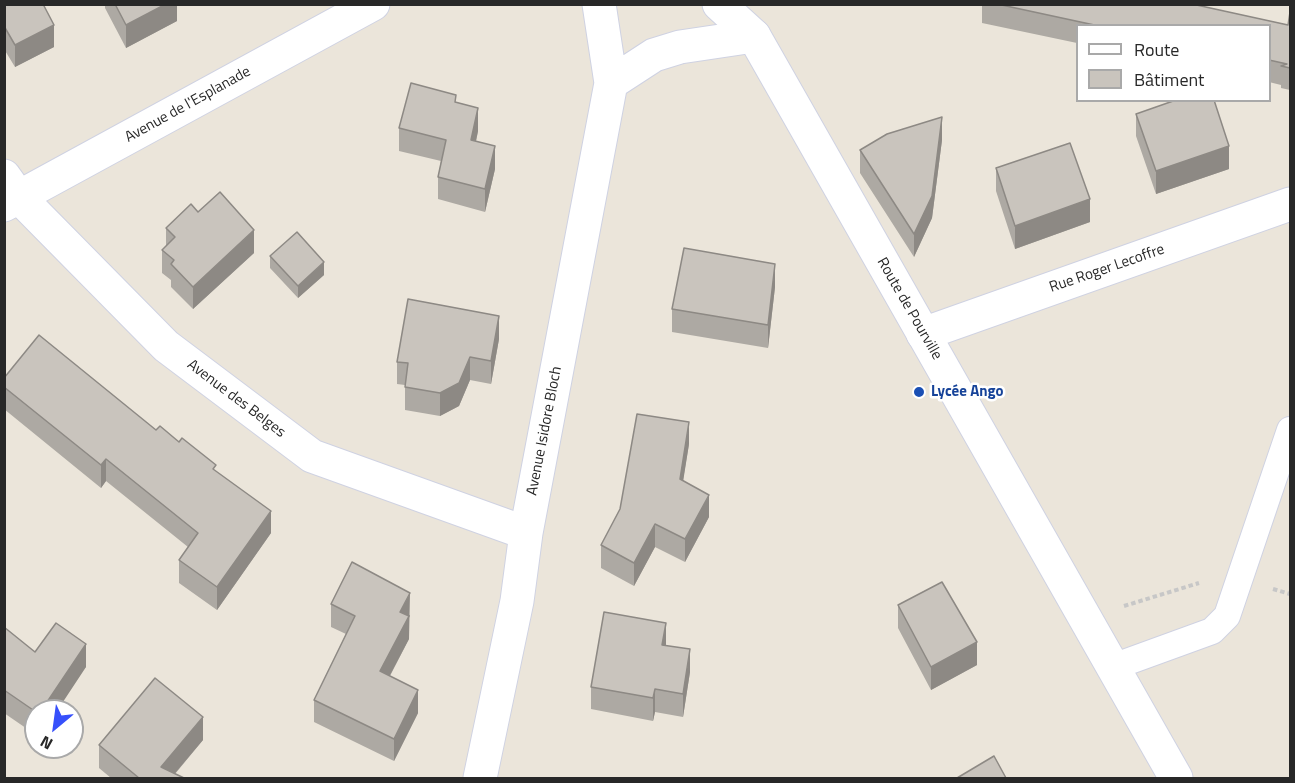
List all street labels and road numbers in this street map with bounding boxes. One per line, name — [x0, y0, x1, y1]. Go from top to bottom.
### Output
street label: Avenue de l'Esplanade — [122, 63, 254, 147]
street label: Rue Roger Lecoffre — [1047, 241, 1167, 297]
street label: Route de Pourville — [872, 255, 946, 363]
street label: Avenue des Belges — [183, 356, 289, 442]
street label: Avenue Isidore Bloch — [524, 365, 566, 497]

